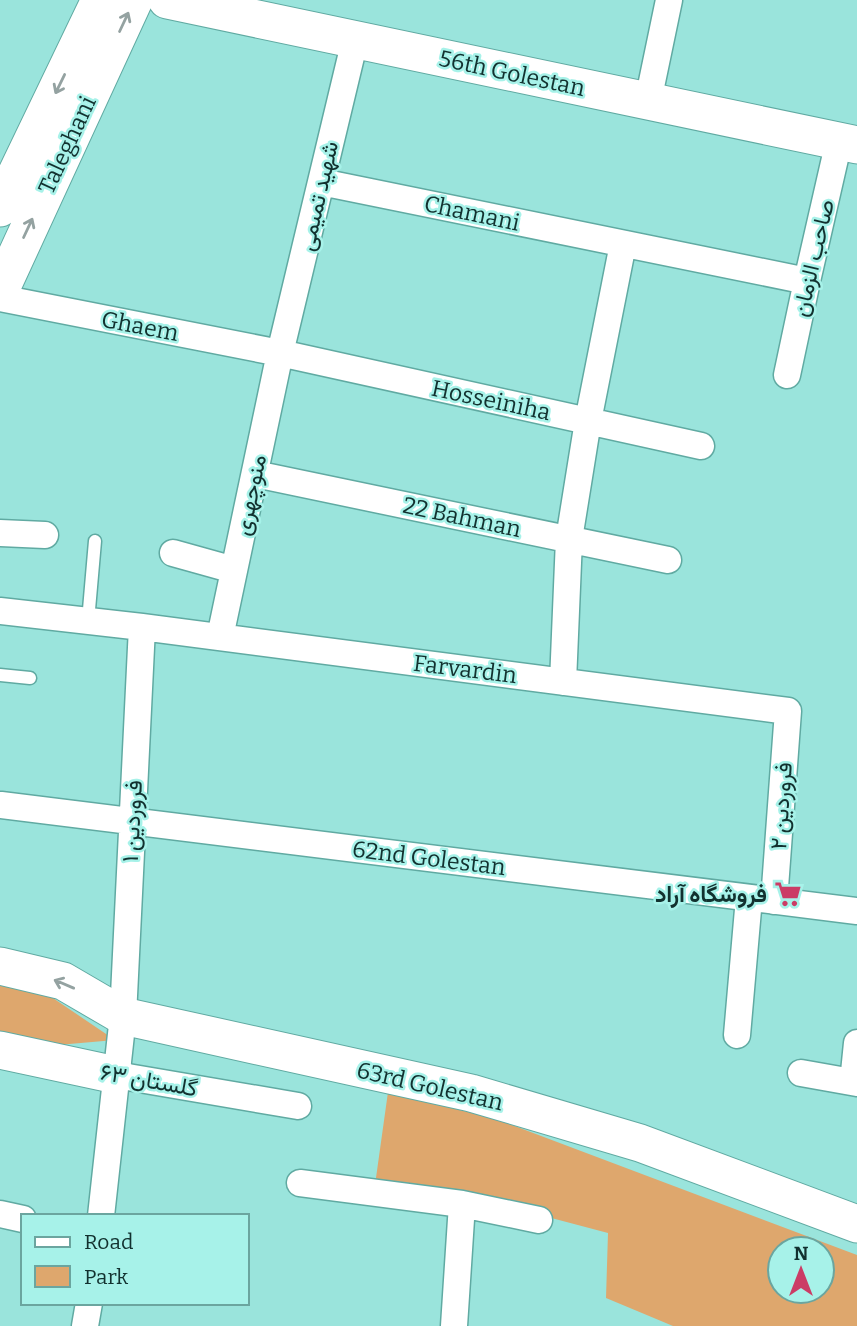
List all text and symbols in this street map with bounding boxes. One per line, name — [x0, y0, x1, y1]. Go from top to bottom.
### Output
one-way arrow — [118, 12, 131, 33]
street label: 56th Golestan — [437, 44, 588, 102]
one-way arrow — [52, 73, 66, 94]
street label: Taleghani — [32, 91, 102, 198]
street label: شهید تمیمی — [292, 138, 345, 254]
street label: Chamani — [422, 189, 522, 237]
street label: صاحب الزمان — [786, 197, 841, 320]
one-way arrow — [21, 218, 35, 239]
street label: Ghaem — [99, 305, 181, 347]
street label: Hosseiniha — [429, 374, 553, 426]
street label: منوچهری — [228, 452, 274, 539]
street label: 22 Bahman — [400, 491, 524, 543]
street label: Farvardin — [412, 649, 519, 689]
street label: فروردین ۲ — [764, 761, 799, 851]
street label: فروردین ۱ — [116, 779, 149, 863]
street label: 62nd Golestan — [351, 835, 508, 881]
supermarket icon: فروشگاه آراد — [773, 879, 803, 909]
place label: فروشگاه آراد — [655, 880, 767, 909]
one-way arrow — [54, 977, 76, 990]
street label: 63rd Golestan — [354, 1056, 506, 1117]
street label: گلستان ۶۳ — [98, 1058, 200, 1102]
legend — [21, 1214, 248, 1305]
text: Road — [84, 1229, 133, 1255]
north arrow — [766, 1235, 836, 1305]
text: N — [794, 1242, 809, 1265]
text: Park — [84, 1264, 128, 1290]

